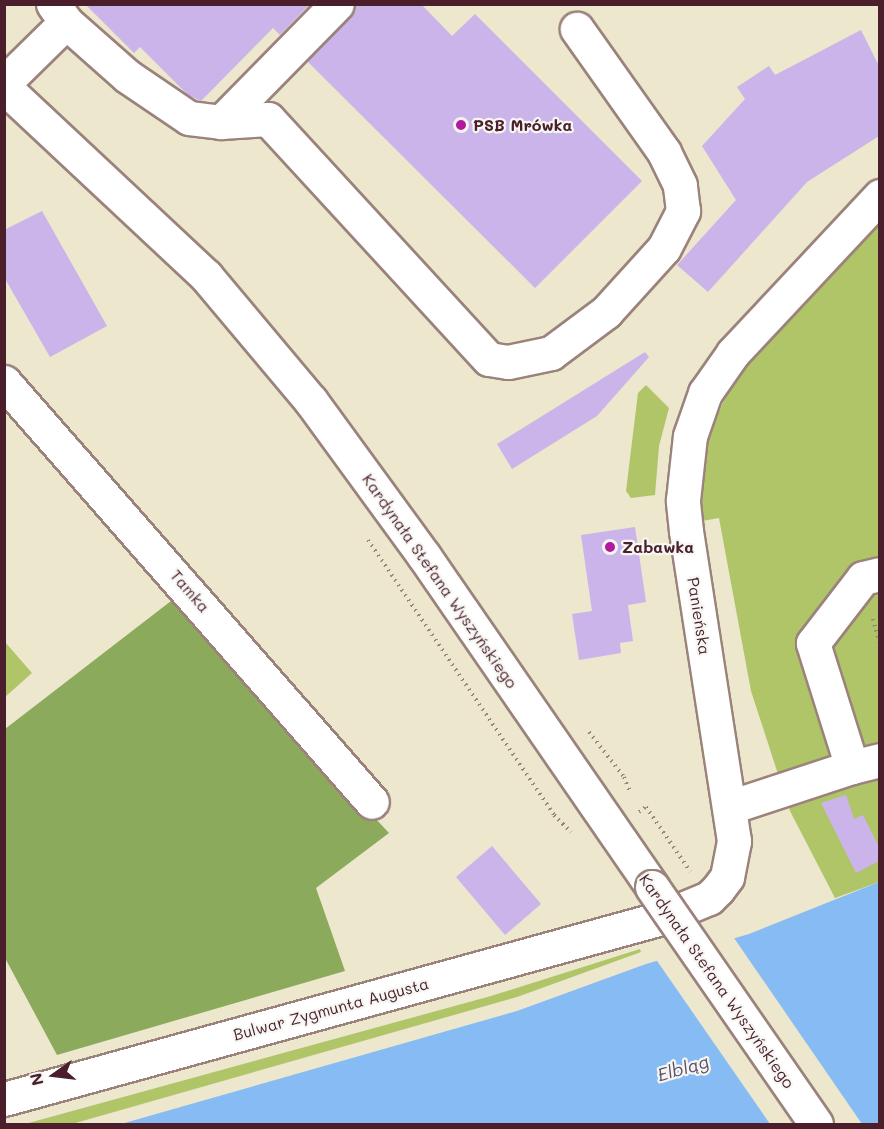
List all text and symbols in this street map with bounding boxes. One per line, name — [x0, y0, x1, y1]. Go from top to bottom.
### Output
place label: PSB Mrówka — [473, 115, 572, 135]
marker: PSB Mrówka — [454, 118, 468, 132]
street label: Kardynała Stefana Wyszyńskiego — [358, 470, 522, 692]
place label: Zabawka — [622, 537, 694, 557]
marker: Zabawka — [603, 540, 617, 554]
street label: Tamka — [166, 566, 214, 616]
street label: Panieńska — [683, 576, 715, 656]
street label: Kardynała Stefana Wyszyńskiego — [635, 870, 799, 1092]
street label: Bulwar Zygmunta Augusta — [231, 974, 431, 1044]
north arrow — [24, 1045, 84, 1105]
water label: Elbląg — [655, 1050, 711, 1086]
text: N — [24, 1071, 48, 1088]

